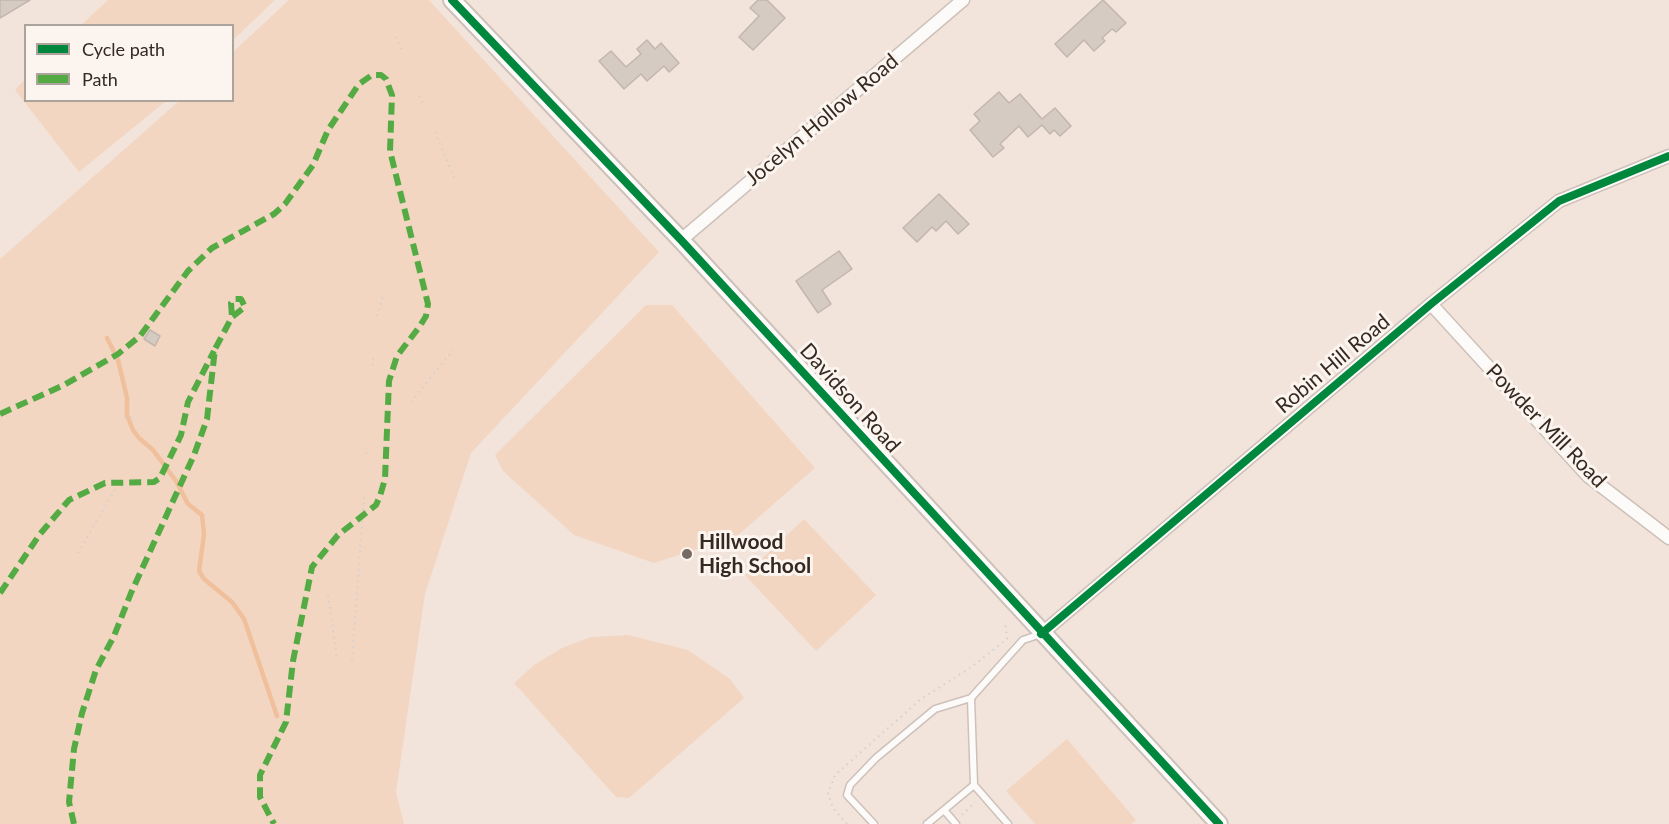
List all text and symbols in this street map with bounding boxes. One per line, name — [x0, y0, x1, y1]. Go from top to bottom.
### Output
legend — [24, 24, 234, 102]
text: Cycle path — [82, 38, 165, 60]
street label: Jocelyn Hollow Road — [740, 49, 904, 191]
text: Path — [82, 68, 118, 90]
street label: Robin Hill Road — [1271, 309, 1395, 419]
street label: Davidson Road — [794, 338, 906, 458]
street label: Powder Mill Road — [1481, 359, 1611, 493]
place label: Hillwood High School — [699, 529, 811, 579]
marker: Hillwood High School — [680, 547, 694, 561]

